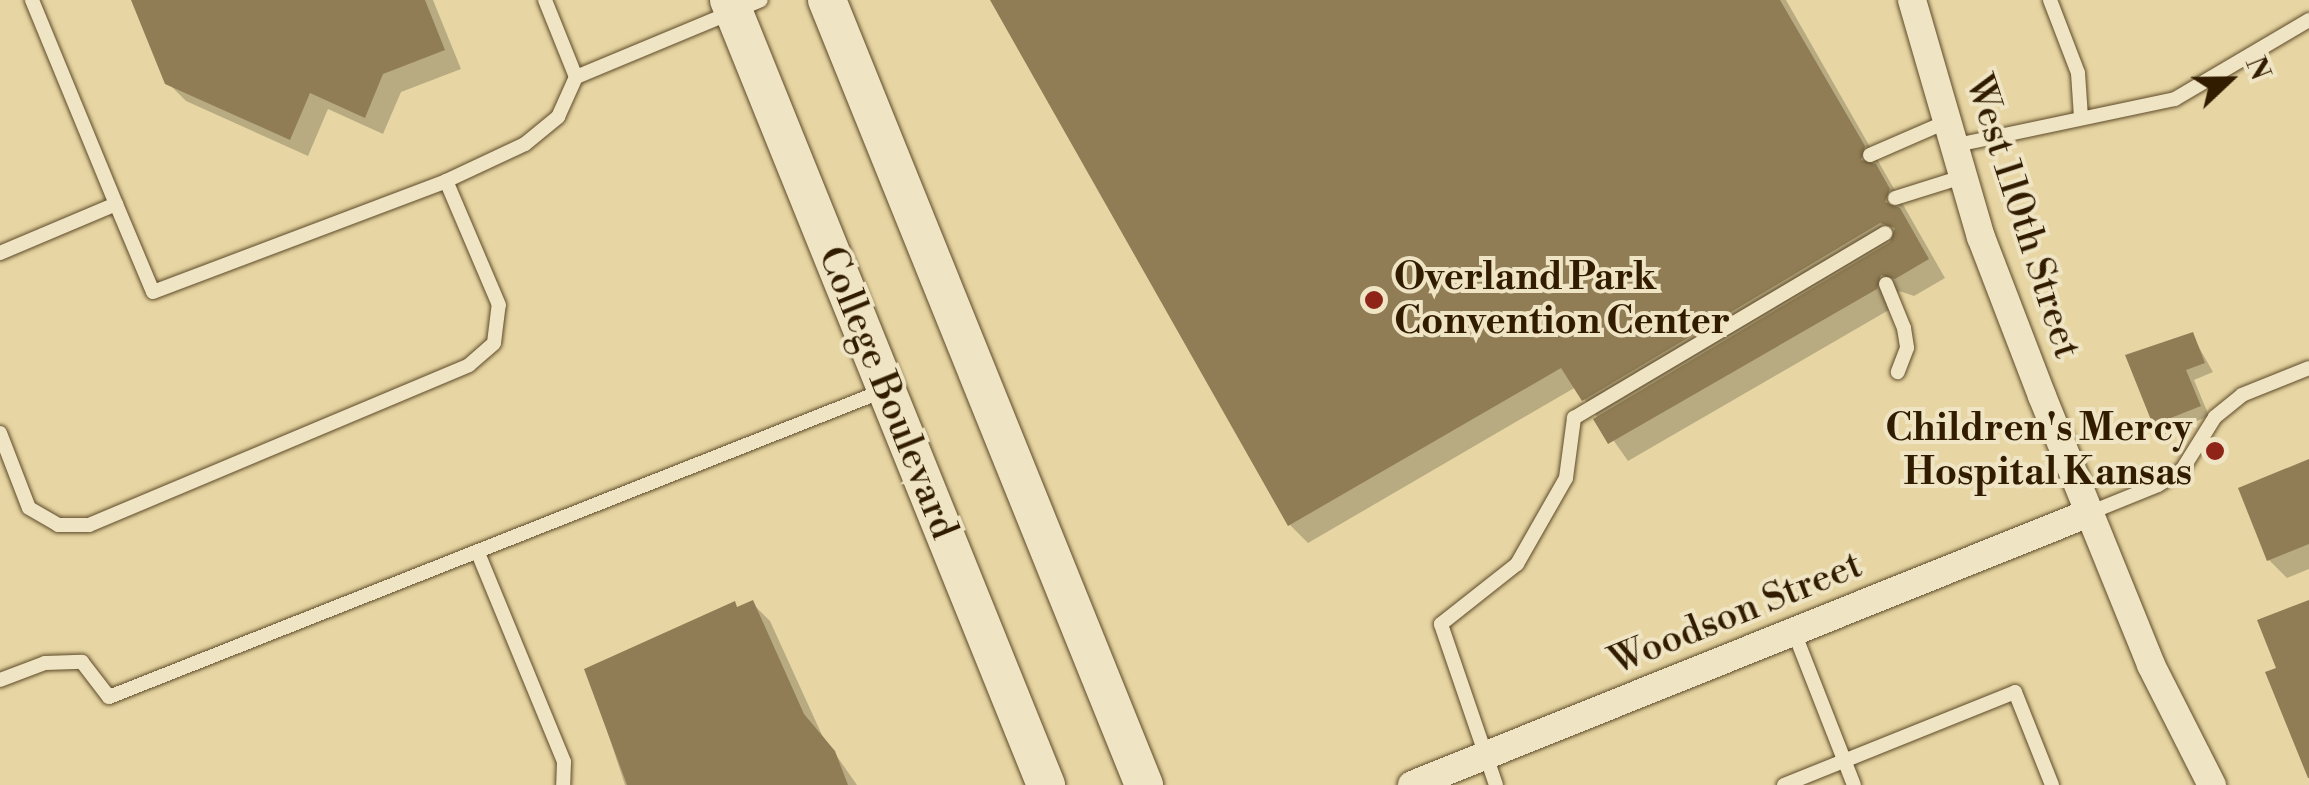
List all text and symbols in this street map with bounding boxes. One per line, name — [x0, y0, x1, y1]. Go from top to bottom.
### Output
north arrow — [2179, 30, 2279, 130]
text: N — [2237, 52, 2278, 85]
street label: West 110th Street — [1955, 70, 2089, 364]
street label: College Boulevard — [808, 240, 966, 546]
place label: Overland Park Convention Center — [1394, 255, 1730, 344]
marker: Overland Park Convention Center — [1363, 289, 1385, 311]
place label: Children's Mercy Hospital Kansas — [1885, 406, 2192, 496]
marker: Children's Mercy Hospital Kansas — [2202, 438, 2228, 464]
street label: Woodson Street — [1603, 543, 1869, 685]

